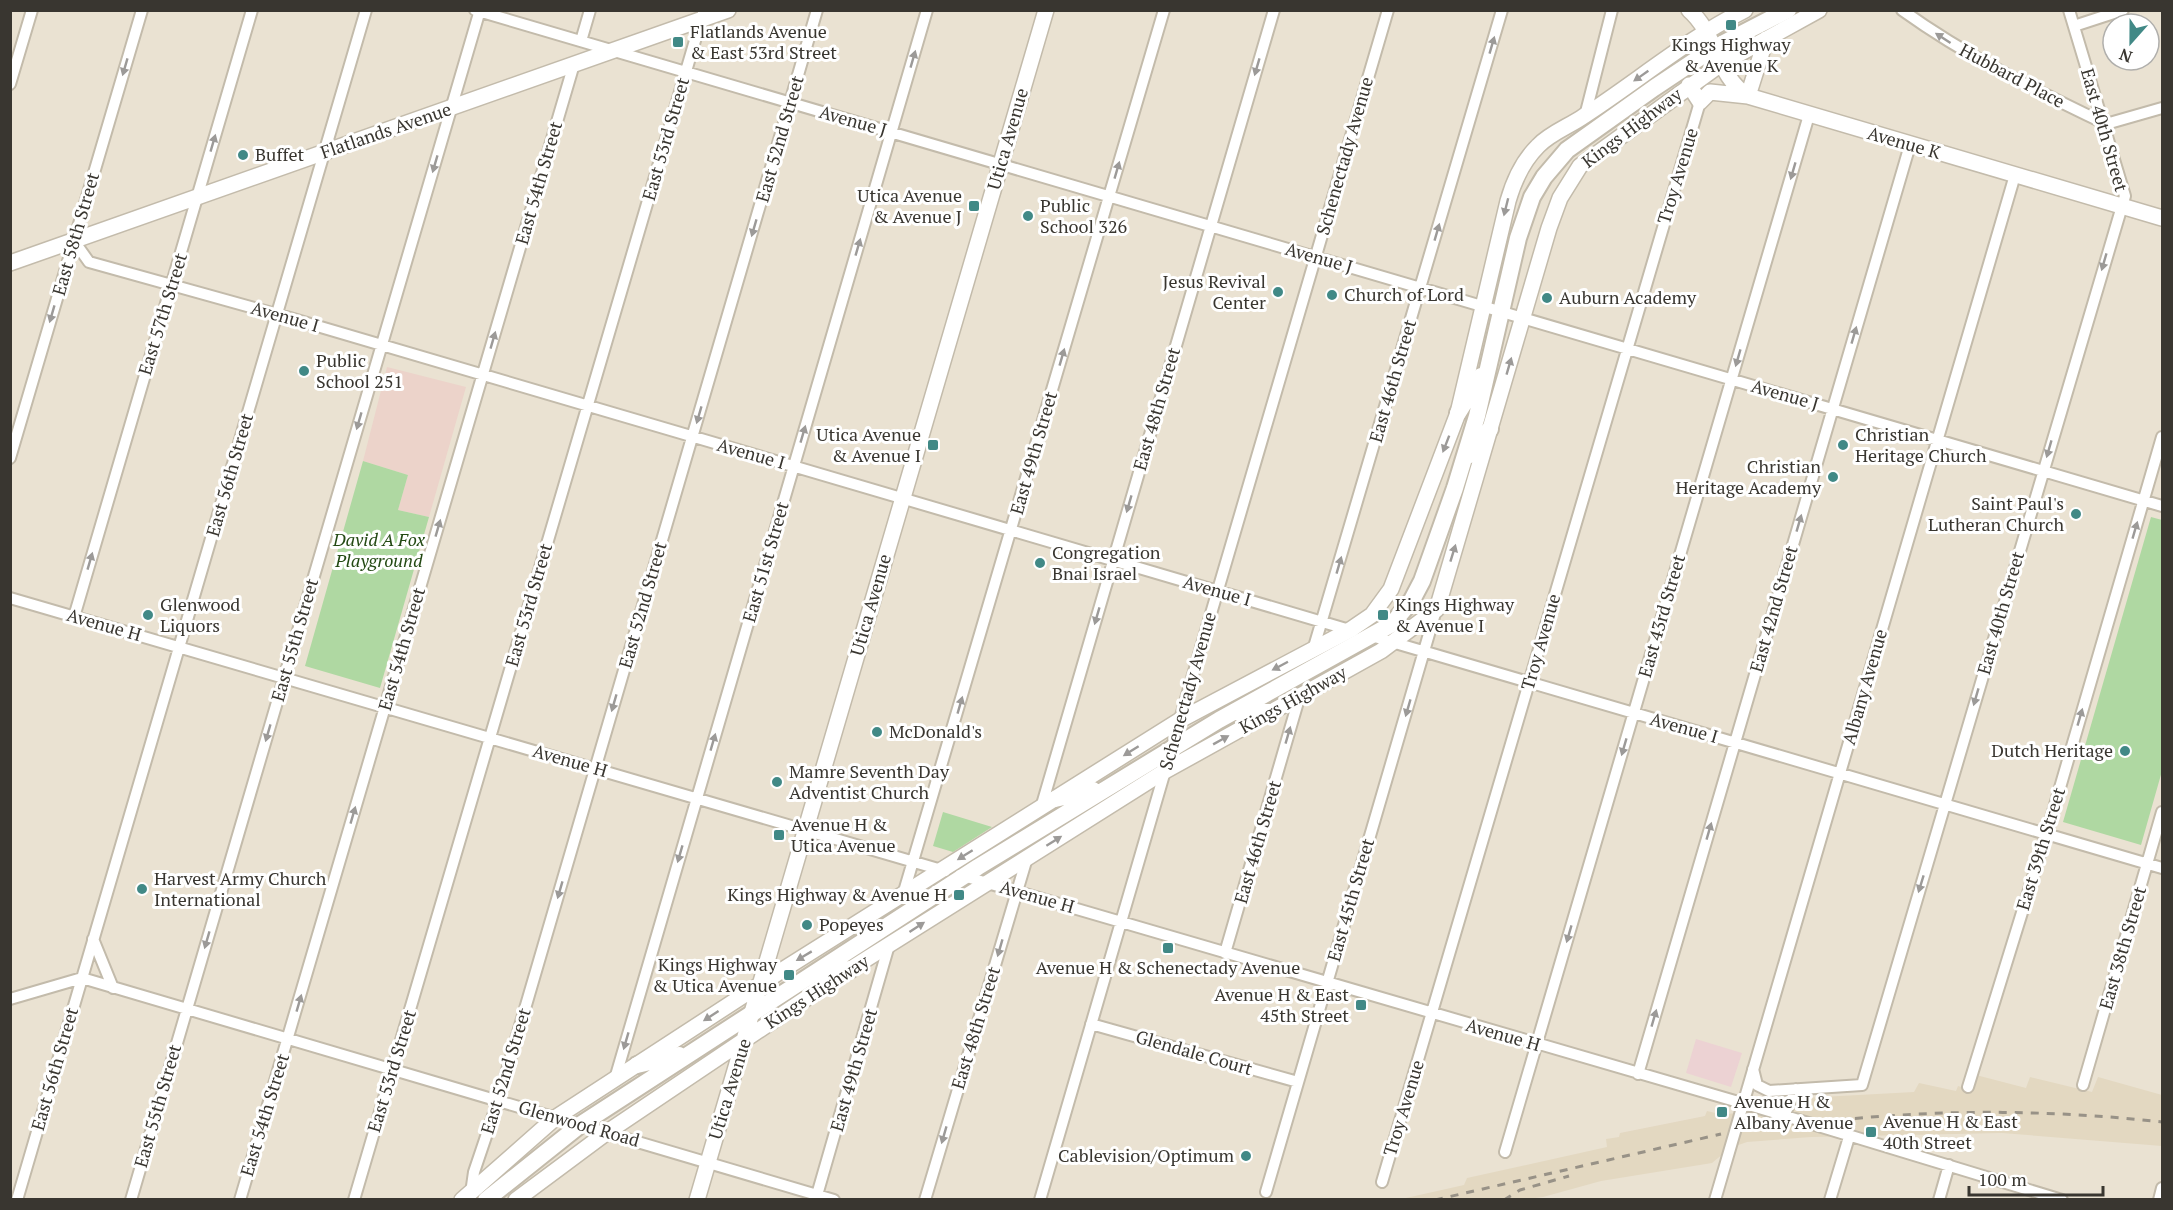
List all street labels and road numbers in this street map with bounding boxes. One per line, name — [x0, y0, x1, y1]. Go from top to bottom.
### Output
street label: Hubbard Place — [1956, 37, 2069, 113]
street label: East 40th Street — [2076, 65, 2134, 194]
street label: East 52nd Street — [749, 72, 809, 205]
street label: East 53rd Street — [636, 74, 694, 203]
street label: Schenectady Avenue — [1310, 74, 1378, 238]
street label: Kings Highway — [1577, 81, 1687, 173]
street label: Utica Avenue — [981, 85, 1033, 192]
street label: Flatlands Avenue — [317, 96, 454, 164]
street label: Avenue J — [817, 99, 890, 141]
street label: East 54th Street — [509, 118, 567, 247]
street label: Avenue K — [1865, 120, 1944, 164]
street label: Troy Avenue — [1651, 125, 1703, 227]
street label: East 58th Street — [46, 169, 104, 298]
street label: Avenue J — [1283, 236, 1356, 278]
street label: East 57th Street — [132, 249, 192, 378]
street label: Avenue I — [248, 295, 322, 337]
street label: East 46th Street — [1363, 316, 1421, 445]
street label: East 48th Street — [1127, 344, 1185, 473]
street label: Avenue J — [1749, 373, 1822, 415]
street label: East 49th Street — [1004, 388, 1062, 517]
street label: East 56th Street — [200, 410, 258, 539]
street label: Avenue I — [714, 432, 788, 474]
street label: East 51st Street — [736, 498, 794, 625]
street label: East 52nd Street — [612, 538, 672, 671]
street label: East 53rd Street — [499, 540, 557, 669]
street label: East 42nd Street — [1743, 542, 1803, 675]
street label: East 40th Street — [1971, 548, 2029, 677]
street label: Utica Avenue — [844, 551, 896, 658]
street label: East 43rd Street — [1632, 551, 1690, 680]
street label: Avenue I — [1180, 569, 1254, 611]
street label: East 55th Street — [265, 575, 323, 704]
street label: East 54th Street — [372, 584, 430, 713]
street label: Troy Avenue — [1515, 591, 1565, 693]
street label: Avenue H — [64, 602, 144, 646]
street label: Schenectady Avenue — [1153, 609, 1221, 773]
street label: Albany Avenue — [1836, 626, 1892, 747]
street label: Kings Highway — [1235, 659, 1351, 739]
street label: Avenue I — [1647, 706, 1721, 748]
street label: Avenue H — [530, 738, 610, 782]
street label: East 46th Street — [1228, 777, 1286, 906]
street label: East 39th Street — [2010, 784, 2070, 913]
street label: East 45th Street — [1321, 835, 1379, 964]
street label: Avenue H — [997, 874, 1077, 918]
street label: East 38th Street — [2093, 883, 2151, 1012]
street label: Kings Highway — [760, 948, 874, 1034]
street label: East 48th Street — [945, 963, 1005, 1092]
street label: East 56th Street — [25, 1004, 83, 1133]
street label: East 52nd Street — [474, 1004, 536, 1137]
street label: East 49th Street — [824, 1005, 882, 1134]
street label: East 53rd Street — [361, 1006, 421, 1135]
street label: Avenue H — [1463, 1012, 1543, 1056]
street label: Glendale Court — [1133, 1024, 1256, 1080]
street label: Utica Avenue — [702, 1035, 756, 1142]
street label: East 55th Street — [128, 1041, 186, 1170]
street label: East 54th Street — [234, 1050, 294, 1179]
street label: Troy Avenue — [1377, 1057, 1429, 1159]
street label: Glenwood Road — [516, 1094, 643, 1152]

